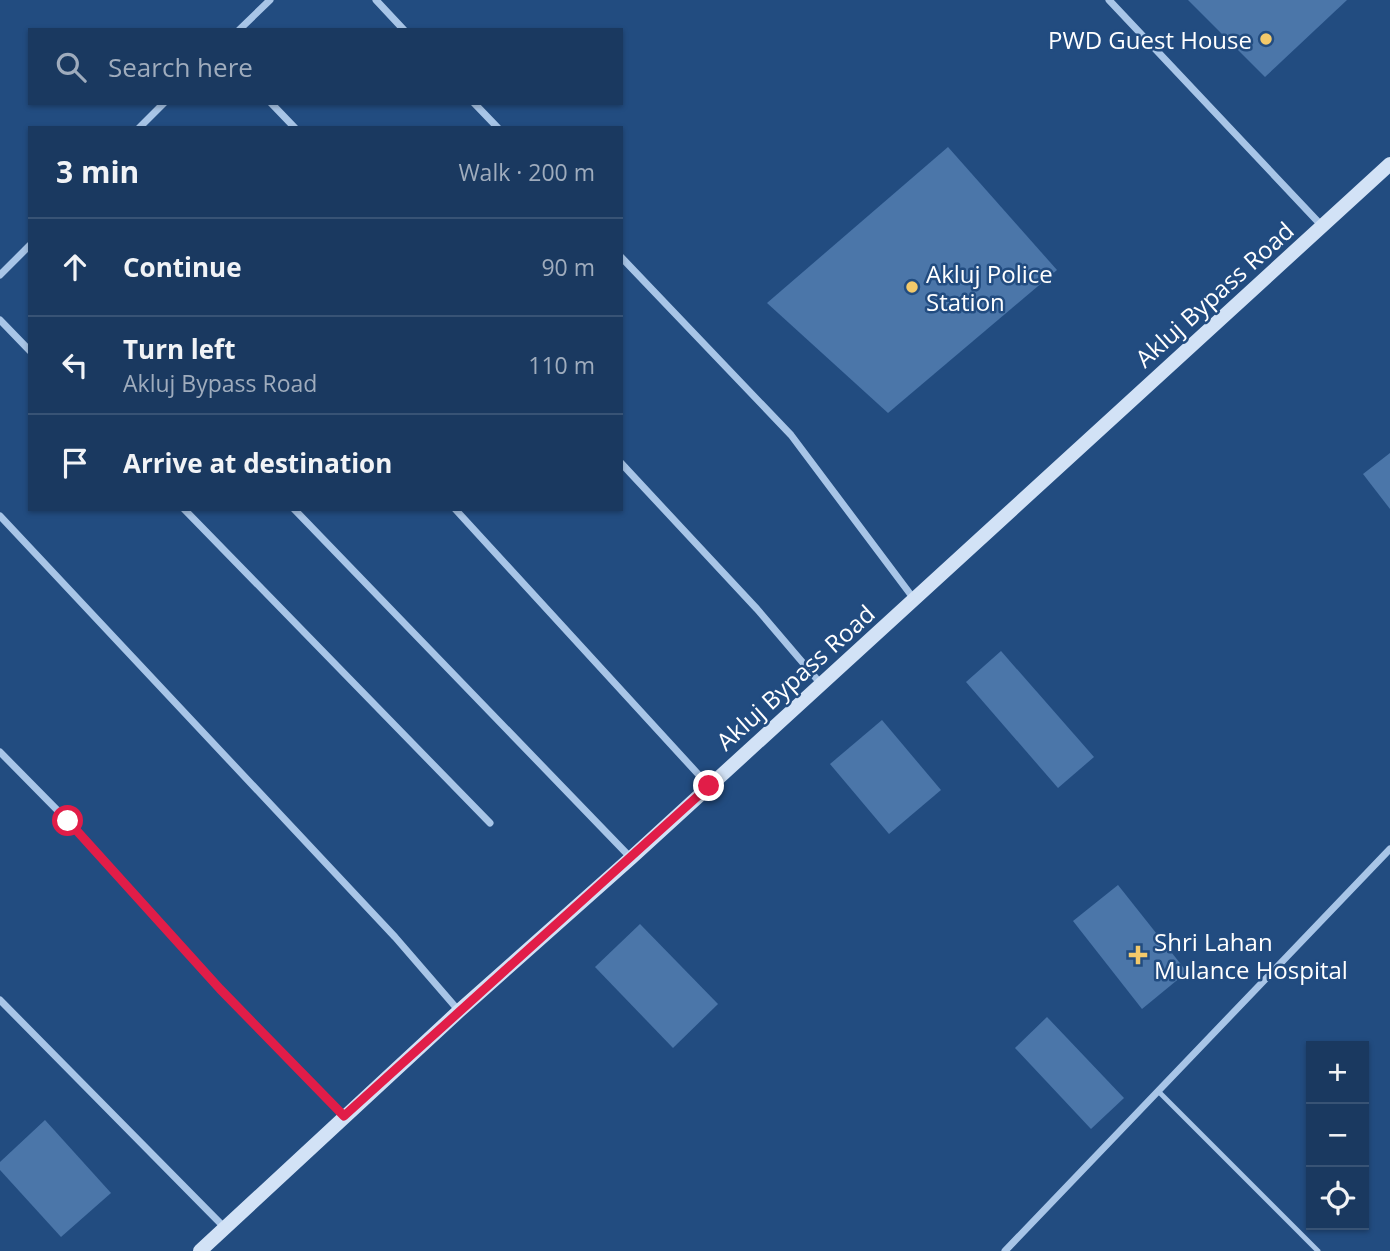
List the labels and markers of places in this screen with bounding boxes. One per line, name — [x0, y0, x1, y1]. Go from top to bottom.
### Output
place label: PWD Guest House — [1048, 23, 1252, 56]
marker: PWD Guest House — [1258, 31, 1274, 47]
place label: Akluj Police Station — [926, 257, 1053, 318]
marker: Akluj Police Station — [904, 279, 920, 295]
place label: Shri Lahan Mulance Hospital — [1154, 925, 1348, 986]
marker: Shri Lahan Mulance Hospital — [1128, 945, 1148, 965]

